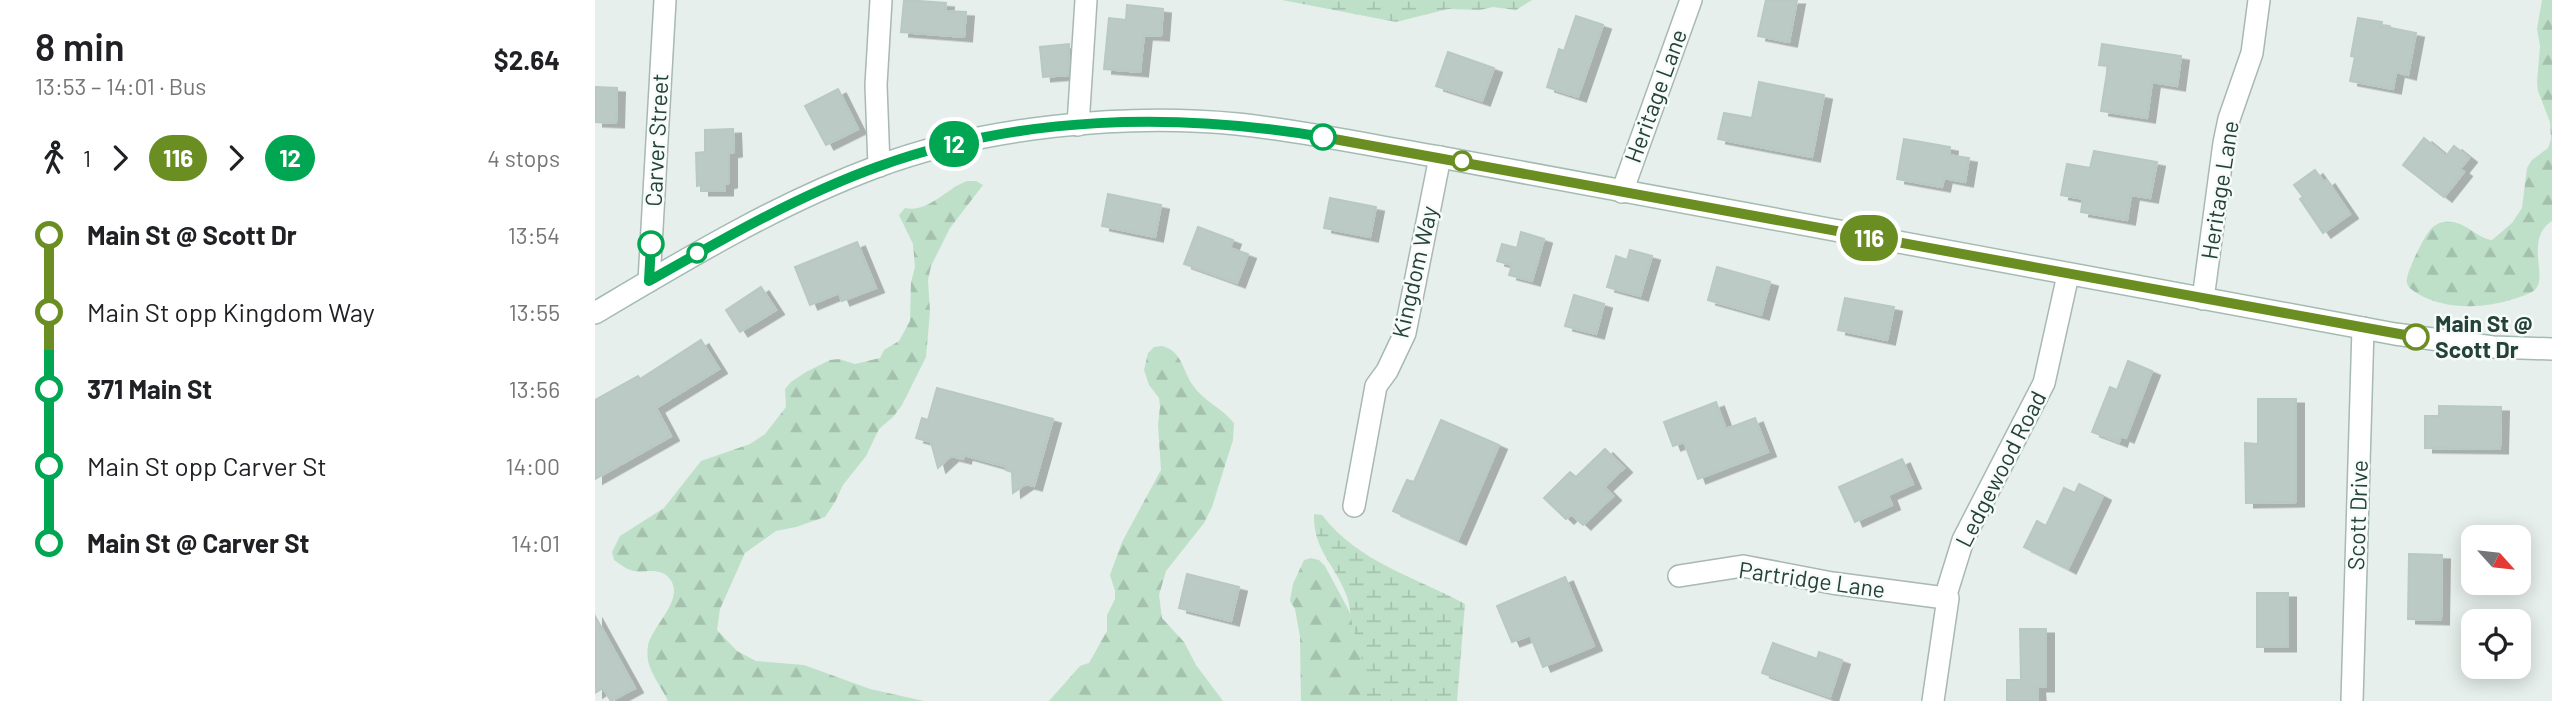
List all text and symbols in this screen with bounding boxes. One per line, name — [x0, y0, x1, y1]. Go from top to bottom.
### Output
text: 8 min — [35, 23, 125, 69]
street label: Heritage Lane — [1618, 25, 1692, 166]
text: $2.64 — [494, 44, 560, 75]
text: 13:53 – 14:01 · Bus — [35, 72, 206, 100]
street label: Carver Street — [639, 73, 673, 207]
street label: Heritage Lane — [2194, 118, 2244, 261]
line badge: 12 — [923, 121, 985, 167]
unlabelled marker — [1310, 124, 1336, 150]
text: 12 — [943, 129, 965, 158]
icon: walk — [35, 139, 73, 177]
icon: forward — [101, 139, 139, 177]
icon: forward — [217, 139, 255, 177]
text: 116 — [163, 143, 193, 172]
text: 12 — [279, 143, 301, 172]
text: 1 — [83, 144, 91, 172]
text: 4 stops — [487, 144, 560, 172]
unlabelled marker — [1452, 151, 1472, 171]
street label: Kingdom Way — [1385, 203, 1443, 341]
line badge: 116 — [1829, 215, 1909, 261]
text: Main St @ Scott Dr — [87, 219, 297, 250]
text: 13:54 — [508, 221, 560, 249]
text: 116 — [1854, 223, 1884, 252]
unlabelled marker — [638, 231, 664, 257]
unlabelled marker — [687, 243, 707, 263]
text: Main St opp Kingdom Way — [87, 296, 375, 327]
text: 13:55 — [509, 298, 560, 326]
place label: Main St @ Scott Dr — [2435, 309, 2533, 363]
marker: Main St @ Scott Dr — [2403, 324, 2429, 350]
text: 371 Main St — [87, 373, 212, 404]
text: 13:56 — [509, 375, 560, 403]
street label: Ledgewood Road — [1949, 386, 2051, 551]
text: Main St opp Carver St — [87, 450, 327, 481]
text: 14:00 — [505, 452, 560, 480]
street label: Scott Drive — [2341, 459, 2373, 571]
north arrow — [2461, 525, 2531, 595]
map controls — [2461, 525, 2531, 679]
text: Main St @ Carver St — [87, 527, 309, 558]
text: 14:01 — [511, 529, 560, 557]
street label: Partridge Lane — [1737, 555, 1887, 603]
button: locate — [2461, 609, 2531, 679]

